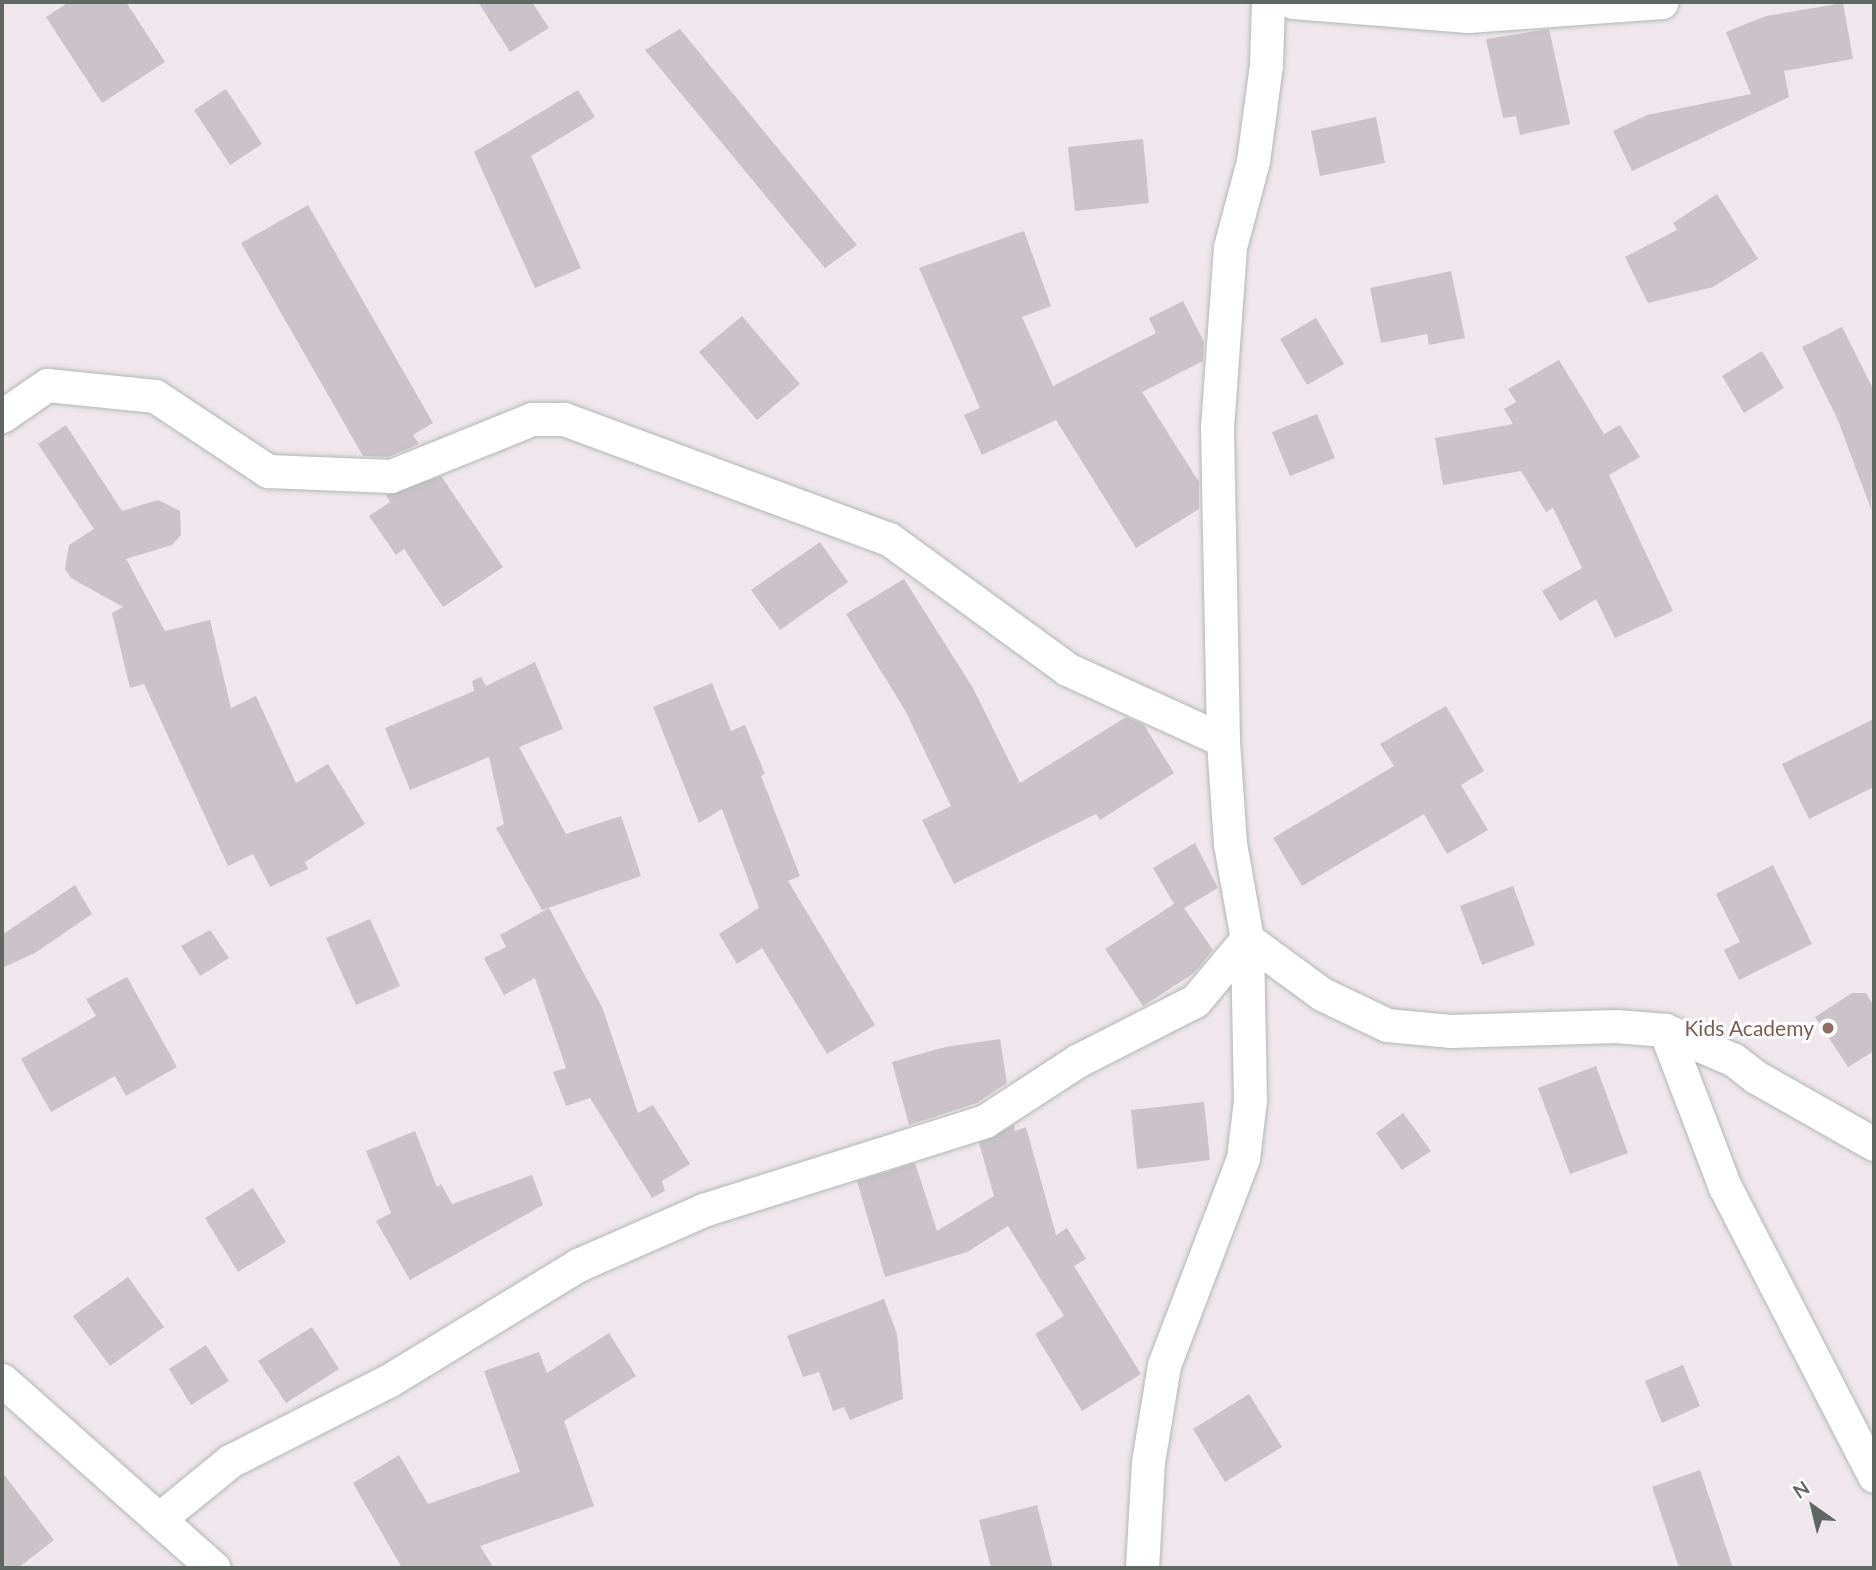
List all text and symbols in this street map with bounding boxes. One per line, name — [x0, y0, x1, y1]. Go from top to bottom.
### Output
place label: Kids Academy — [1684, 1015, 1814, 1041]
marker: Kids Academy — [1820, 1020, 1836, 1036]
north arrow — [1778, 1472, 1848, 1542]
text: N — [1788, 1476, 1813, 1503]

